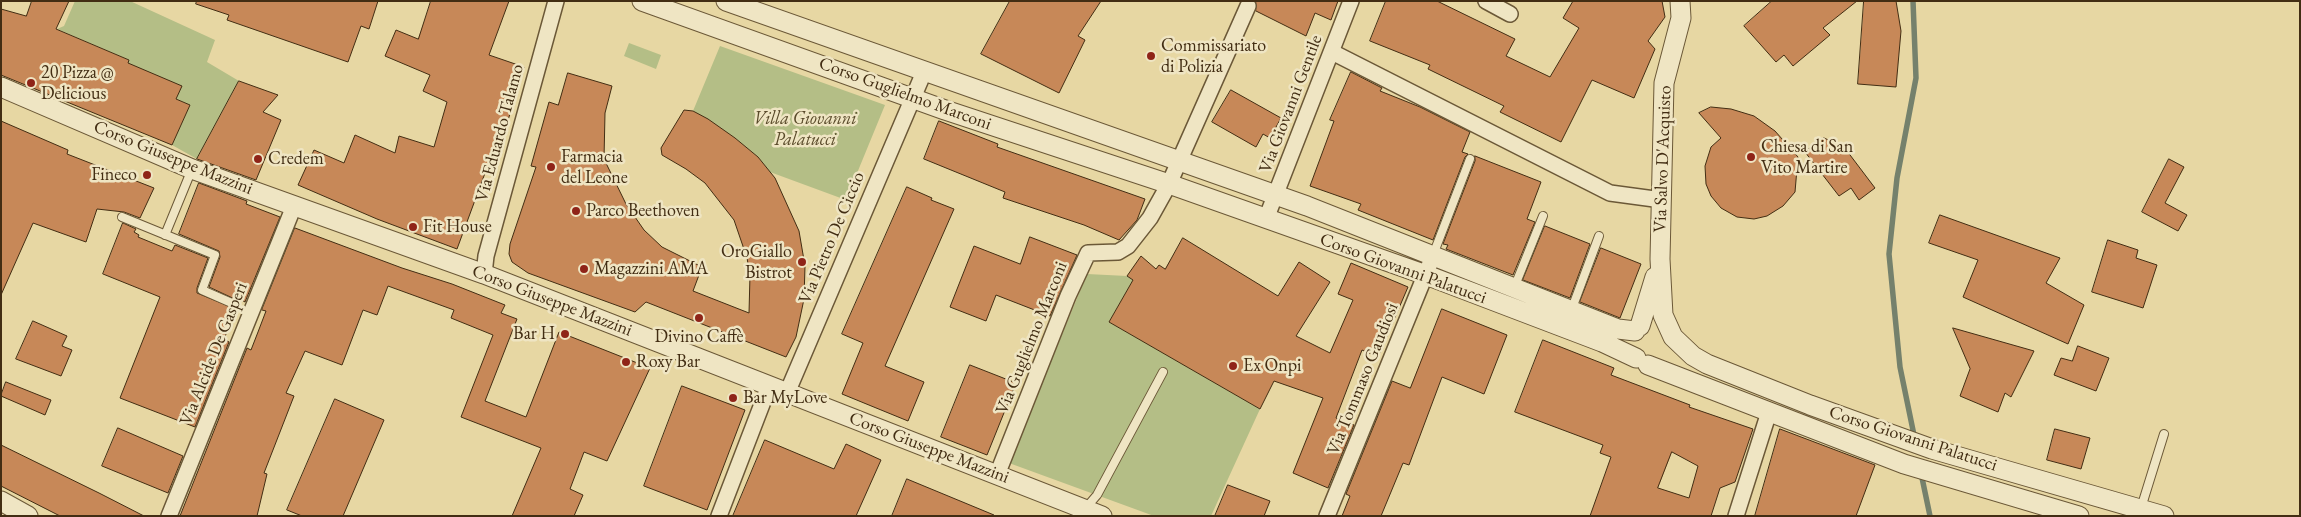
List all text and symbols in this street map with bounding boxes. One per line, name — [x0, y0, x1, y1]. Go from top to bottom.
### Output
street label: Via Giovanni Gentile — [1255, 32, 1327, 176]
place label: Commissariato di Polizia — [1161, 35, 1266, 78]
marker: Commissariato di Polizia — [1145, 50, 1157, 62]
street label: Corso Guglielmo Marconi — [816, 53, 994, 135]
place label: 20 Pizza @ Delicious — [41, 62, 114, 104]
street label: Via Eduardo Talamo — [471, 62, 529, 204]
marker: 20 Pizza @ Delicious — [25, 77, 37, 89]
street label: Via Salvo D'Acquisto — [1650, 85, 1676, 233]
park label: Villa Giovanni Palatucci — [753, 108, 857, 150]
street label: Corso Giuseppe Mazzini — [90, 116, 256, 200]
place label: Chiesa di San Vito Martire — [1761, 136, 1853, 178]
place label: Farmacia del Leone — [561, 146, 628, 188]
place label: Credem — [268, 148, 324, 170]
marker: Chiesa di San Vito Martire — [1745, 151, 1757, 163]
marker: Credem — [252, 153, 264, 165]
marker: Farmacia del Leone — [545, 161, 557, 173]
place label: Fineco — [91, 164, 137, 186]
marker: Fineco — [141, 169, 153, 181]
street label: Via Pietro De Ciccio — [794, 169, 870, 307]
place label: Parco Beethoven — [586, 200, 700, 222]
marker: Parco Beethoven — [570, 205, 582, 217]
place label: Fit House — [423, 216, 492, 238]
marker: Fit House — [407, 221, 419, 233]
street label: Corso Giovanni Palatucci — [1317, 229, 1489, 309]
place label: OroGiallo Bistrot — [721, 241, 792, 284]
marker: OroGiallo Bistrot — [796, 256, 808, 268]
place label: Magazzini AMA — [594, 258, 708, 280]
street label: Via Guglielmo Marconi — [991, 258, 1073, 418]
street label: Corso Giuseppe Mazzini — [469, 260, 635, 342]
marker: Magazzini AMA — [578, 263, 590, 275]
street label: Via Alcide De Gasperi — [175, 279, 253, 429]
street label: Via Tommaso Gaudiosi — [1323, 300, 1403, 458]
marker: Divino Caffè — [693, 312, 705, 324]
place label: Bar H — [513, 323, 555, 345]
place label: Divino Caffè — [654, 326, 744, 348]
marker: Bar H — [559, 328, 571, 340]
place label: Roxy Bar — [636, 351, 700, 373]
place label: Ex Onpi — [1243, 355, 1301, 377]
marker: Roxy Bar — [620, 356, 632, 368]
marker: Ex Onpi — [1227, 360, 1239, 372]
place label: Bar MyLove — [743, 387, 827, 409]
marker: Bar MyLove — [727, 392, 739, 404]
street label: Corso Giovanni Palatucci — [1826, 402, 2000, 476]
street label: Corso Giuseppe Mazzini — [846, 407, 1012, 489]

